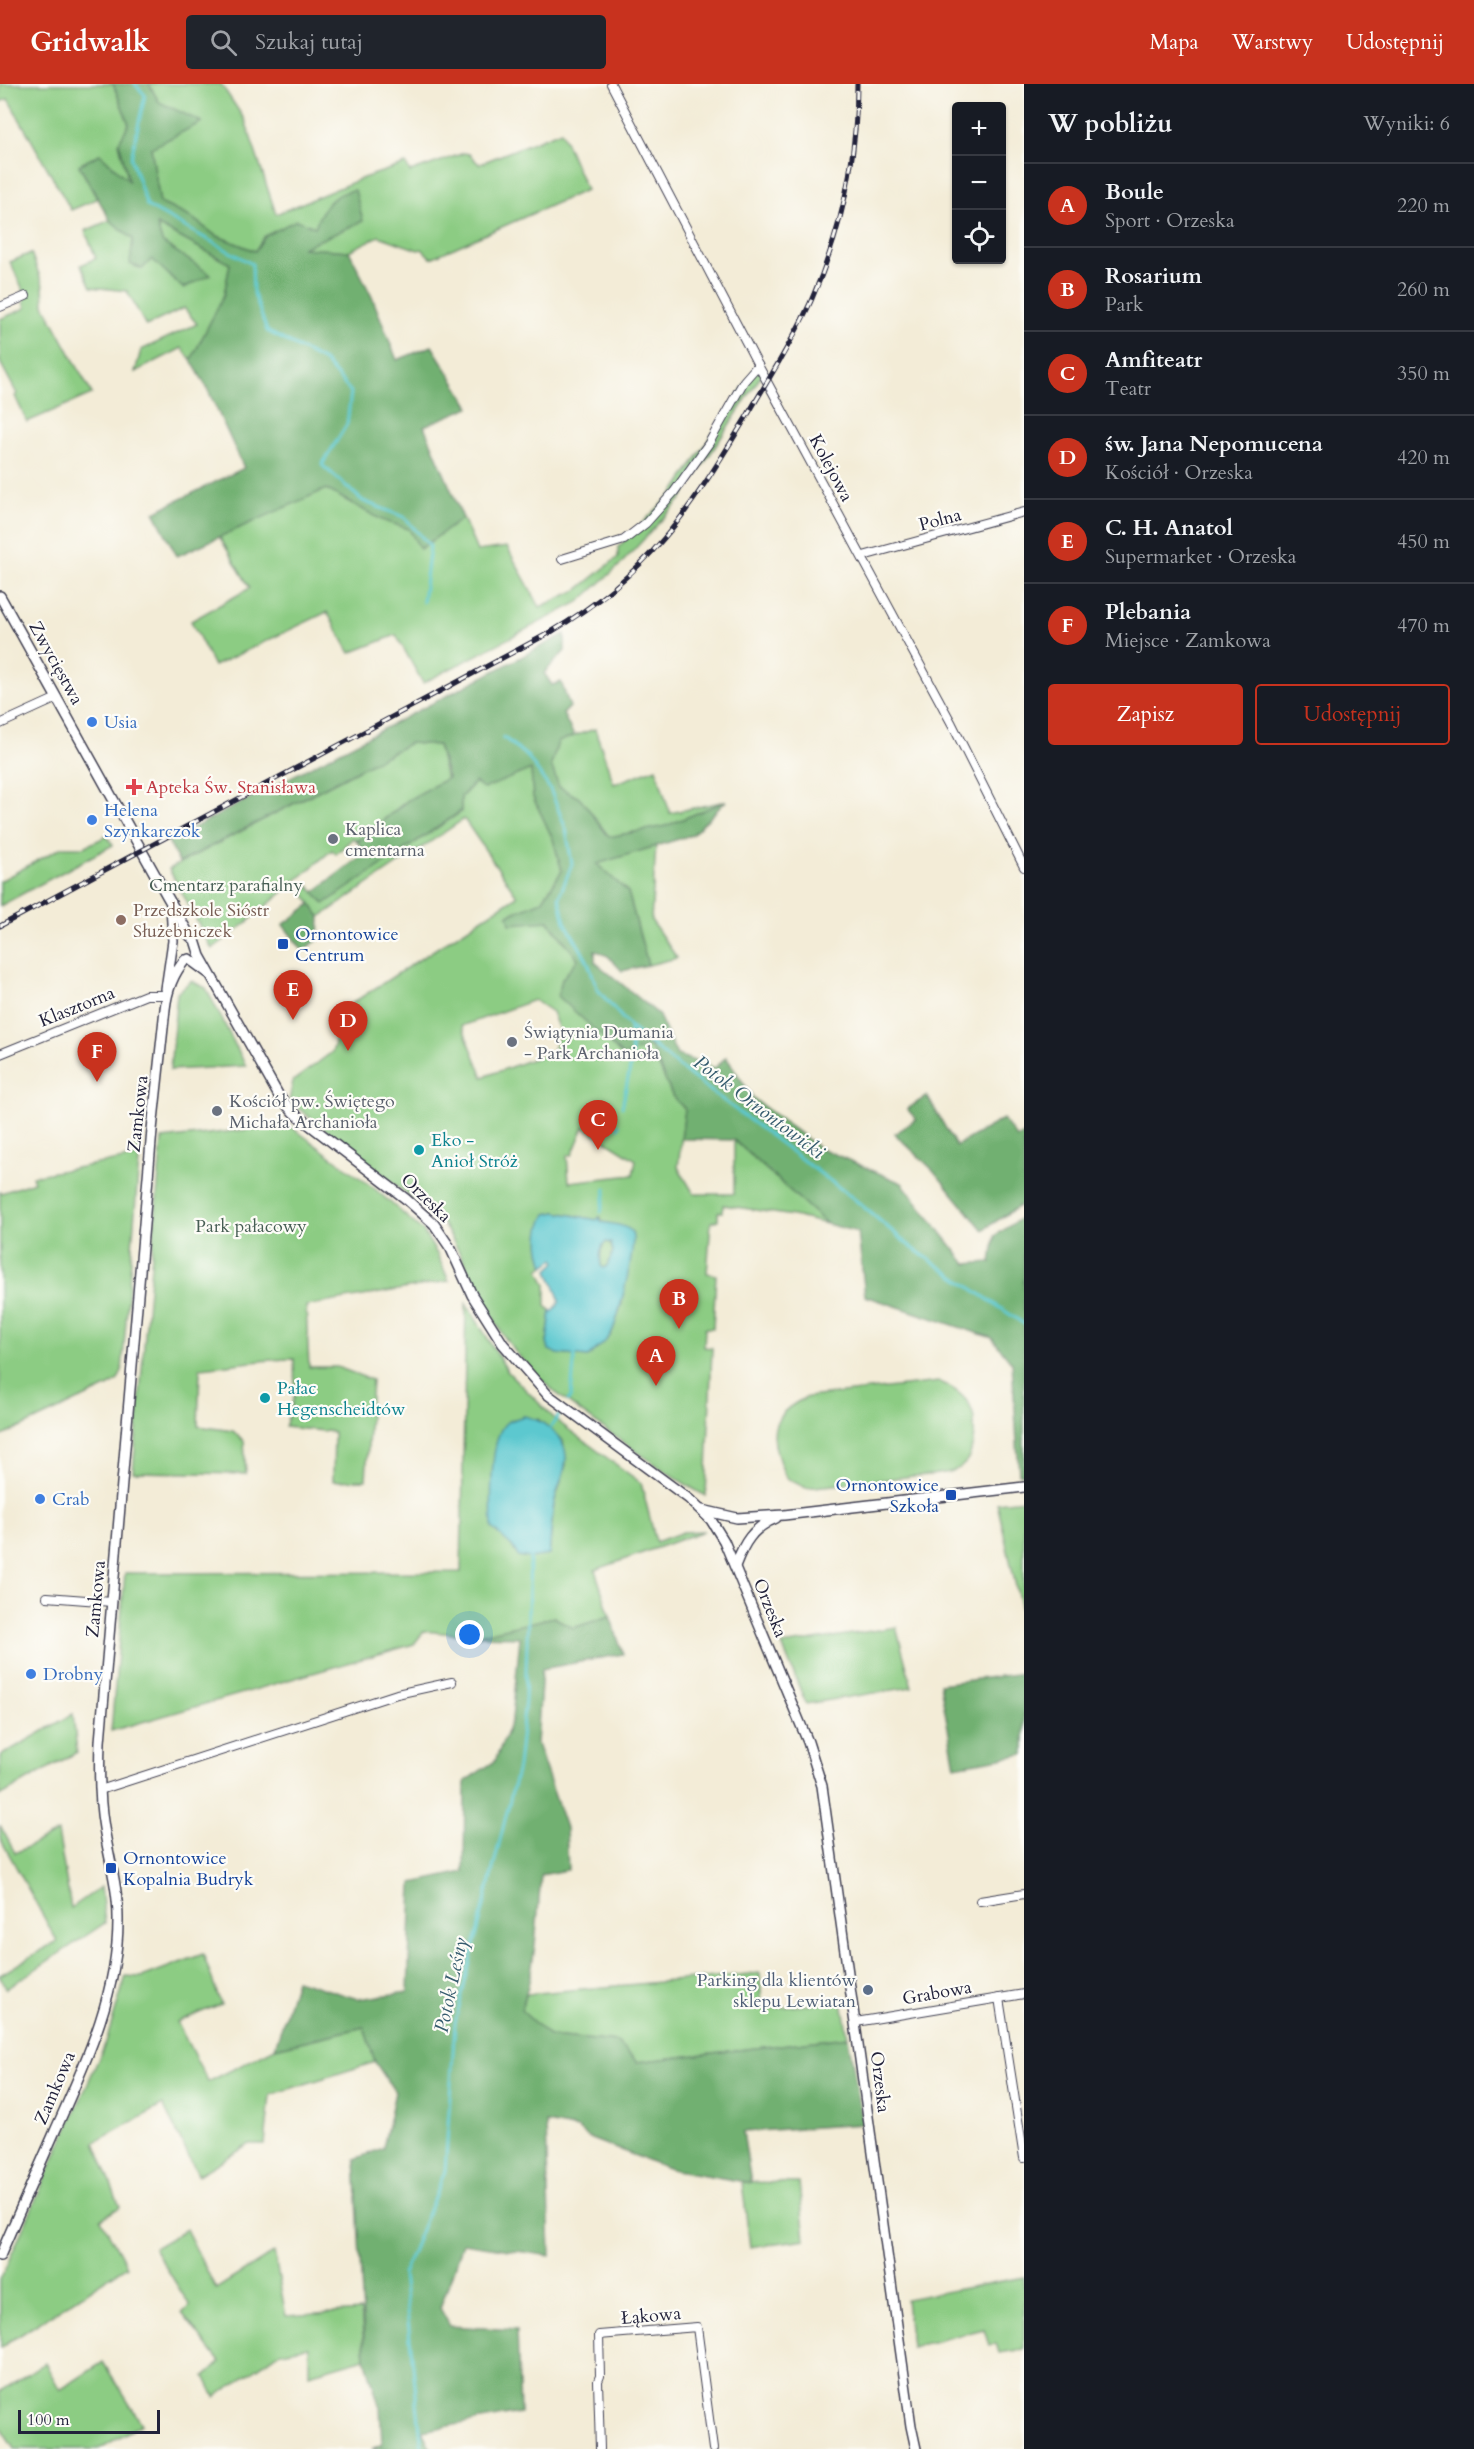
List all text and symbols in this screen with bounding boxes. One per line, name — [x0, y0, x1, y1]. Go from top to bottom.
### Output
search box — [186, 15, 606, 69]
text: Gridwalk — [30, 23, 150, 61]
icon: search — [207, 26, 240, 59]
text: Szukaj tutaj — [255, 27, 363, 57]
text: Mapa — [1150, 28, 1199, 57]
text: Warstwy — [1232, 28, 1313, 57]
text: Udostępnij — [1346, 28, 1444, 57]
map controls — [952, 102, 1006, 264]
button: + — [952, 102, 1006, 156]
text: W pobliżu — [1048, 106, 1173, 141]
text: Wyniki: 6 — [1363, 110, 1450, 137]
button: − — [952, 156, 1006, 210]
text: Boule — [1105, 177, 1164, 207]
text: A — [1060, 192, 1075, 219]
text: 220 m — [1397, 192, 1450, 219]
text: Sport · Orzeska — [1105, 207, 1235, 234]
button: locate — [952, 210, 1006, 264]
text: Rosarium — [1105, 261, 1202, 291]
text: B — [1060, 276, 1075, 303]
text: 260 m — [1397, 276, 1450, 303]
text: Park — [1105, 291, 1143, 318]
text: Amfiteatr — [1105, 345, 1202, 375]
text: C — [1060, 360, 1075, 387]
text: 350 m — [1397, 360, 1450, 387]
text: Teatr — [1105, 375, 1151, 402]
text: św. Jana Nepomucena — [1105, 429, 1323, 459]
street label: Kolejowa — [803, 430, 859, 506]
text: D — [1059, 444, 1076, 471]
text: 420 m — [1397, 444, 1450, 471]
text: Kościół · Orzeska — [1105, 459, 1253, 486]
street label: Polna — [916, 502, 964, 538]
text: C. H. Anatol — [1105, 513, 1233, 543]
text: E — [1061, 528, 1074, 555]
text: 450 m — [1397, 528, 1450, 555]
text: Supermarket · Orzeska — [1105, 543, 1296, 570]
text: Plebania — [1105, 597, 1191, 627]
text: F — [1062, 612, 1073, 639]
text: 470 m — [1397, 612, 1450, 639]
street label: Zwycięstwa — [23, 617, 89, 710]
text: Miejsce · Zamkowa — [1105, 627, 1271, 654]
button: Zapisz — [1048, 684, 1243, 745]
button: Udostępnij — [1255, 684, 1450, 745]
place label: Usia — [104, 710, 138, 735]
marker: Usia — [85, 715, 99, 729]
place label: Apteka Św. Stanisława — [146, 775, 316, 800]
marker: Apteka Św. Stanisława — [127, 780, 141, 794]
place label: Helena Szynkarczok — [104, 798, 201, 844]
marker: Helena Szynkarczok — [85, 813, 99, 827]
place label: Kaplica cmentarna — [345, 817, 425, 863]
marker: Kaplica cmentarna — [326, 832, 340, 846]
park label: Cmentarz parafialny — [149, 873, 304, 898]
place label: Przedszkole Sióstr Służebniczek — [133, 898, 270, 944]
marker: Przedszkole Sióstr Służebniczek — [114, 913, 128, 927]
place label: Ornontowice Centrum — [295, 922, 399, 968]
marker: Ornontowice Centrum — [276, 937, 290, 951]
pin: E — [274, 970, 312, 1020]
street label: Klasztorna — [35, 980, 119, 1034]
pin: D — [328, 1002, 368, 1051]
place label: Świątynia Dumania - Park Archanioła — [524, 1020, 674, 1066]
pin: F — [78, 1032, 116, 1082]
marker: Świątynia Dumania - Park Archanioła — [505, 1035, 519, 1049]
water label: Potok Ornontowicki — [688, 1049, 830, 1166]
street label: Zamkowa — [122, 1074, 155, 1154]
place label: Kościół pw. Świętego Michała Archanioła — [229, 1089, 395, 1135]
pin: C — [578, 1100, 618, 1150]
marker: Kościół pw. Świętego Michała Archanioła — [210, 1104, 224, 1118]
place label: Eko - Anioł Stróż — [431, 1128, 518, 1174]
marker: Eko - Anioł Stróż — [412, 1143, 426, 1157]
street label: Orzeska — [395, 1168, 457, 1229]
park label: Park pałacowy — [195, 1214, 307, 1239]
pin: B — [660, 1280, 698, 1329]
pin: A — [636, 1336, 676, 1386]
place label: Pałac Hegenscheidtów — [277, 1376, 406, 1422]
marker: Pałac Hegenscheidtów — [258, 1391, 272, 1405]
place label: Ornontowice Szkoła — [835, 1473, 939, 1519]
place label: Crab — [52, 1487, 90, 1512]
marker: Ornontowice Szkoła — [944, 1488, 958, 1502]
marker: Crab — [33, 1492, 47, 1506]
street label: Zamkowa — [80, 1559, 112, 1639]
street label: Orzeska — [747, 1575, 793, 1642]
your location — [455, 1620, 484, 1649]
place label: Drobny — [43, 1662, 104, 1687]
marker: Drobny — [24, 1667, 38, 1681]
place label: Ornontowice Kopalnia Budryk — [123, 1846, 254, 1892]
marker: Ornontowice Kopalnia Budryk — [104, 1861, 118, 1875]
water label: Potok Leśny — [428, 1935, 474, 2035]
place label: Parking dla klientów sklepu Lewiatan — [697, 1968, 857, 2014]
street label: Grabowa — [900, 1975, 974, 2011]
marker: Parking dla klientów sklepu Lewiatan — [861, 1983, 875, 1997]
street label: Zamkowa — [28, 2047, 82, 2129]
street label: Orzeska — [864, 2050, 896, 2114]
street label: Łąkowa — [620, 2301, 682, 2331]
scale bar — [18, 2407, 160, 2434]
text: 100 m — [27, 2409, 69, 2431]

